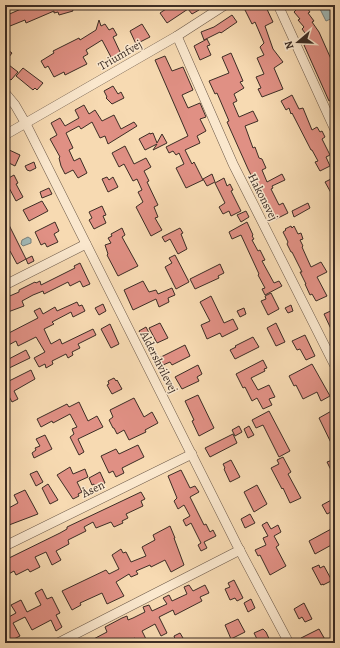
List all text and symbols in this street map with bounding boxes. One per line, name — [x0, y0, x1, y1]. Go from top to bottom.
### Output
north arrow — [278, 22, 318, 62]
street label: Triumfvej — [95, 36, 145, 74]
text: N — [281, 39, 297, 51]
street label: Hakonsvej — [244, 171, 282, 223]
street label: Aldershvilevej — [136, 327, 181, 396]
street label: Åsen — [78, 476, 108, 502]

